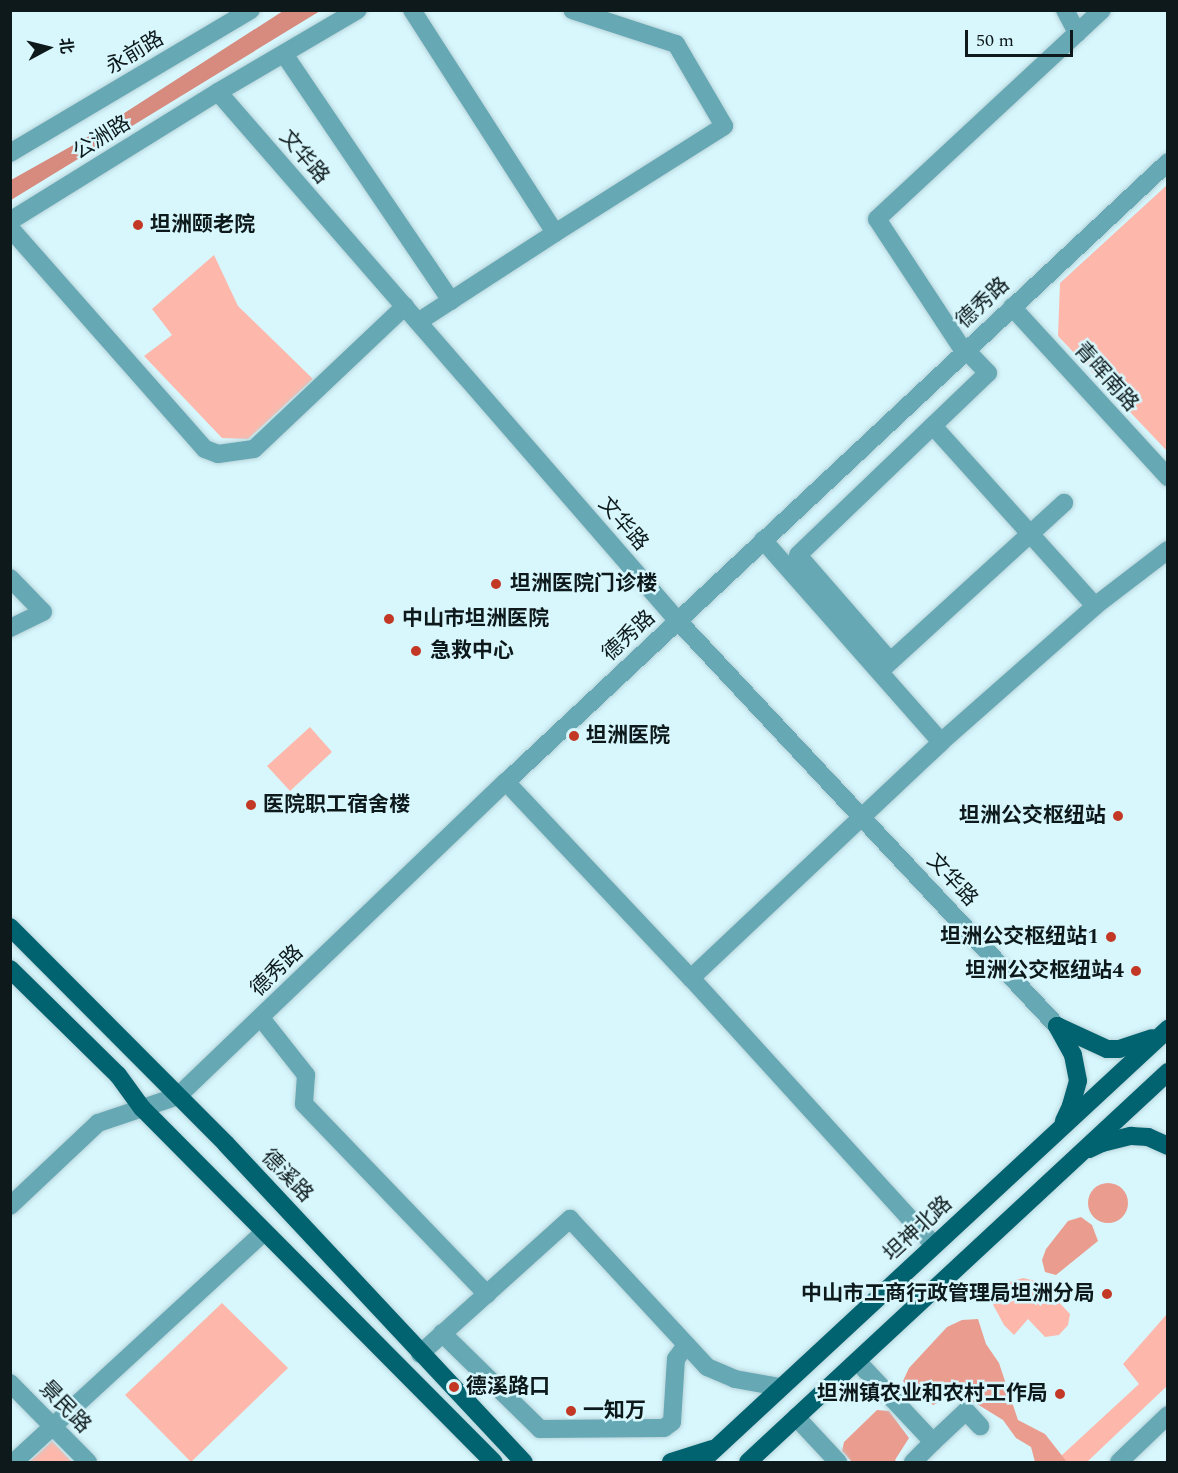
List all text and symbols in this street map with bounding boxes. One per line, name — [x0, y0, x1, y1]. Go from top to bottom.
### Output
north arrow — [18, 18, 78, 78]
scale bar — [968, 18, 1076, 56]
street label: 永前路 — [102, 26, 168, 80]
text: 50 m — [976, 27, 1014, 54]
text: 北 — [53, 36, 79, 55]
street label: 公洲路 — [69, 111, 135, 165]
street label: 文华路 — [274, 125, 334, 189]
place label: 坦洲颐老院 — [150, 212, 255, 238]
marker: 坦洲颐老院 — [131, 218, 145, 232]
street label: 德秀路 — [951, 272, 1015, 334]
street label: 青晖南路 — [1069, 337, 1143, 417]
street label: 文华路 — [593, 492, 653, 556]
place label: 坦洲医院门诊楼 — [510, 571, 657, 597]
marker: 坦洲医院门诊楼 — [487, 575, 505, 593]
street label: 德秀路 — [597, 605, 661, 667]
place label: 中山市坦洲医院 — [402, 606, 549, 632]
marker: 中山市坦洲医院 — [380, 610, 398, 628]
place label: 急救中心 — [430, 638, 514, 664]
marker: 急救中心 — [407, 642, 425, 660]
place label: 坦洲医院 — [586, 723, 670, 749]
marker: 坦洲医院 — [567, 729, 581, 743]
place label: 医院职工宿舍楼 — [263, 792, 410, 818]
marker: 医院职工宿舍楼 — [244, 798, 258, 812]
place label: 坦洲公交枢纽站 — [959, 803, 1106, 829]
marker: 坦洲公交枢纽站 — [1111, 809, 1125, 823]
street label: 文华路 — [921, 848, 983, 912]
place label: 坦洲公交枢纽站1 — [940, 924, 1099, 950]
marker: 坦洲公交枢纽站1 — [1104, 930, 1118, 944]
street label: 德秀路 — [246, 940, 308, 1002]
place label: 坦洲公交枢纽站4 — [965, 958, 1124, 984]
marker: 坦洲公交枢纽站4 — [1129, 964, 1143, 978]
street label: 德溪路 — [256, 1145, 318, 1207]
street label: 坦神北路 — [879, 1191, 957, 1267]
place label: 中山市工商行政管理局坦洲分局 — [801, 1281, 1095, 1307]
marker: 中山市工商行政管理局坦洲分局 — [1100, 1287, 1114, 1301]
place label: 德溪路口 — [466, 1374, 550, 1400]
street label: 景民路 — [34, 1376, 96, 1438]
marker: 德溪路口 — [447, 1380, 461, 1394]
place label: 坦洲镇农业和农村工作局 — [817, 1381, 1048, 1407]
marker: 坦洲镇农业和农村工作局 — [1053, 1387, 1067, 1401]
place label: 一知万 — [583, 1398, 646, 1424]
marker: 一知万 — [564, 1404, 578, 1418]

